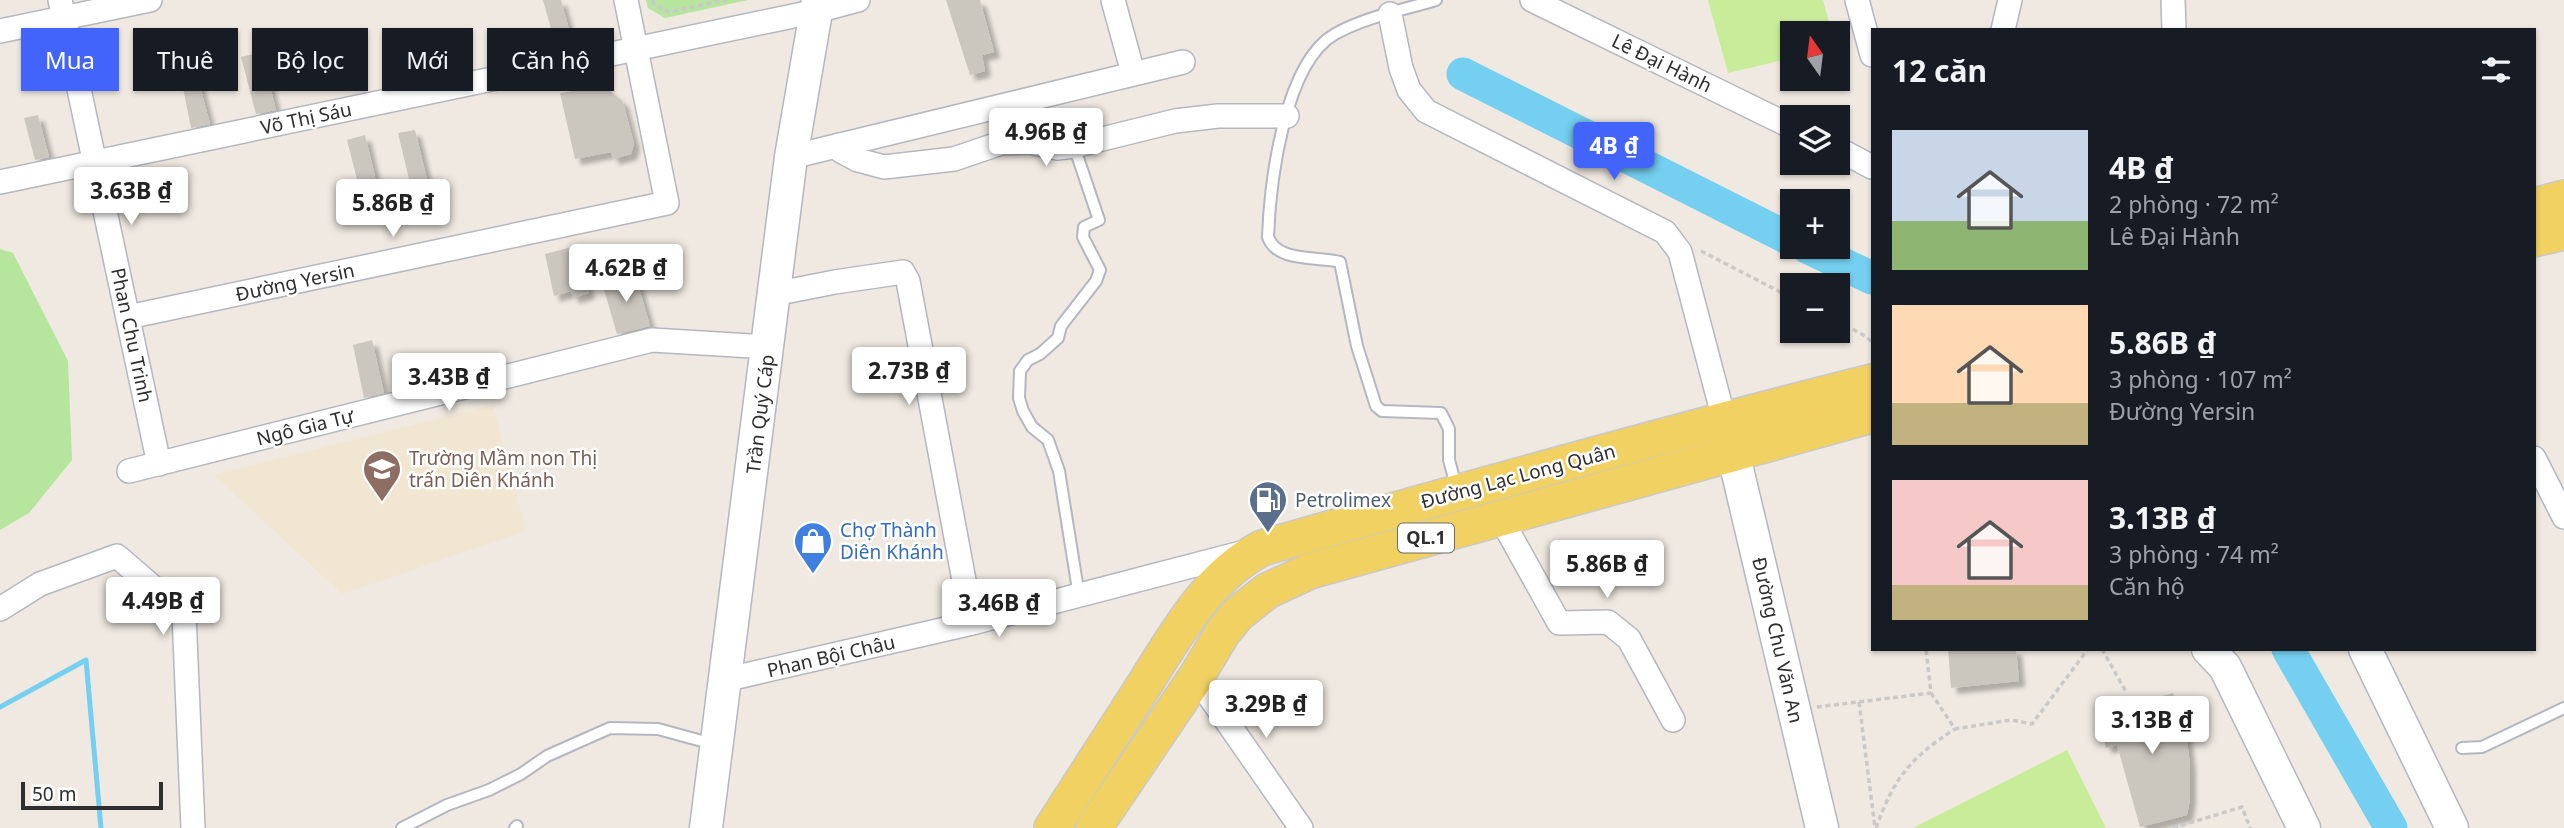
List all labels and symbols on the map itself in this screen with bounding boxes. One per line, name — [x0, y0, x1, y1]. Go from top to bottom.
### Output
north arrow — [1780, 21, 1850, 91]
street label: Lê Đại Hành — [1608, 28, 1716, 98]
street label: Võ Thị Sáu — [258, 96, 354, 140]
pin: 4.96B ₫ — [981, 108, 1111, 168]
pin: 4B ₫ — [1573, 122, 1655, 182]
pin: 3.63B ₫ — [66, 168, 196, 227]
pin: 5.86B ₫ — [328, 180, 458, 239]
pin: 4.62B ₫ — [561, 244, 691, 304]
street label: Đường Yersin — [233, 257, 357, 307]
street label: Phan Chu Trinh — [105, 265, 159, 405]
pin: 2.73B ₫ — [844, 348, 974, 407]
street label: Trần Quý Cáp — [740, 353, 780, 475]
pin: 3.43B ₫ — [384, 354, 514, 413]
street label: Ngô Gia Tự — [254, 402, 357, 452]
street label: Đường Lạc Long Quân — [1418, 438, 1618, 514]
place label: Trường Mầm non Thị trấn Diên Khánh — [409, 445, 597, 493]
school or university icon: Trường Mầm non Thị trấn Diên Khánh — [361, 448, 403, 503]
fuel station icon: Petrolimex — [1247, 479, 1289, 534]
place label: Petrolimex — [1295, 487, 1391, 513]
place label: Chợ Thành Diên Khánh — [840, 517, 944, 565]
shop icon: Chợ Thành Diên Khánh — [792, 520, 834, 575]
road number: QL.1 — [1398, 524, 1454, 552]
pin: 5.86B ₫ — [1542, 540, 1672, 600]
street label: Đường Chu Văn An — [1746, 555, 1810, 725]
pin: 4.49B ₫ — [98, 578, 228, 637]
pin: 3.46B ₫ — [934, 580, 1064, 639]
street label: Phan Bội Châu — [765, 629, 897, 683]
pin: 3.29B ₫ — [1201, 680, 1331, 740]
pin: 3.13B ₫ — [2087, 696, 2217, 756]
scale bar — [21, 779, 163, 811]

